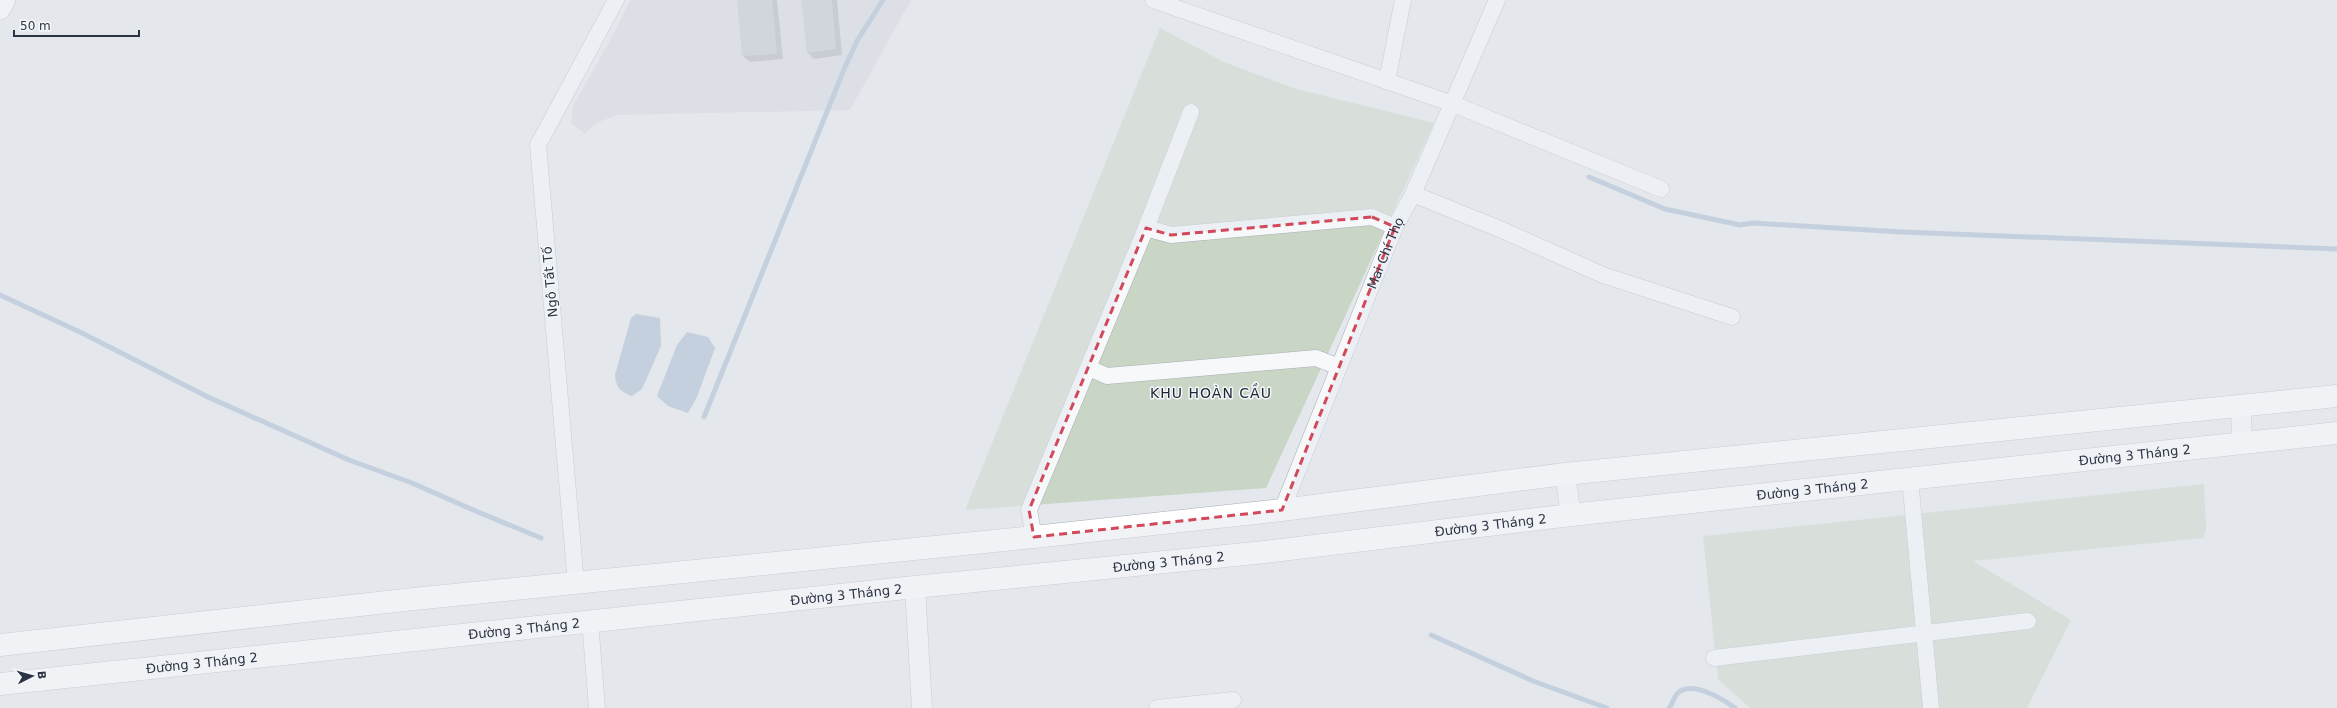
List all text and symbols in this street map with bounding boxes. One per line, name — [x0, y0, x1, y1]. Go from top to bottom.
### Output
scale bar — [14, 12, 139, 38]
text: 50 m — [20, 19, 51, 33]
street label: Mai Chí Thọ — [1364, 214, 1407, 291]
street label: Ngô Tất Tố — [539, 246, 561, 318]
district label: KHU HOÀN CẦU — [1150, 383, 1272, 401]
street label: Đường 3 Tháng 2 — [2078, 441, 2191, 468]
street label: Đường 3 Tháng 2 — [1756, 476, 1869, 503]
street label: Đường 3 Tháng 2 — [1434, 511, 1547, 539]
street label: Đường 3 Tháng 2 — [1112, 549, 1225, 575]
street label: Đường 3 Tháng 2 — [790, 581, 903, 608]
street label: Đường 3 Tháng 2 — [467, 615, 581, 642]
street label: Đường 3 Tháng 2 — [145, 649, 259, 676]
north arrow — [12, 656, 52, 696]
text: B — [35, 670, 48, 680]

